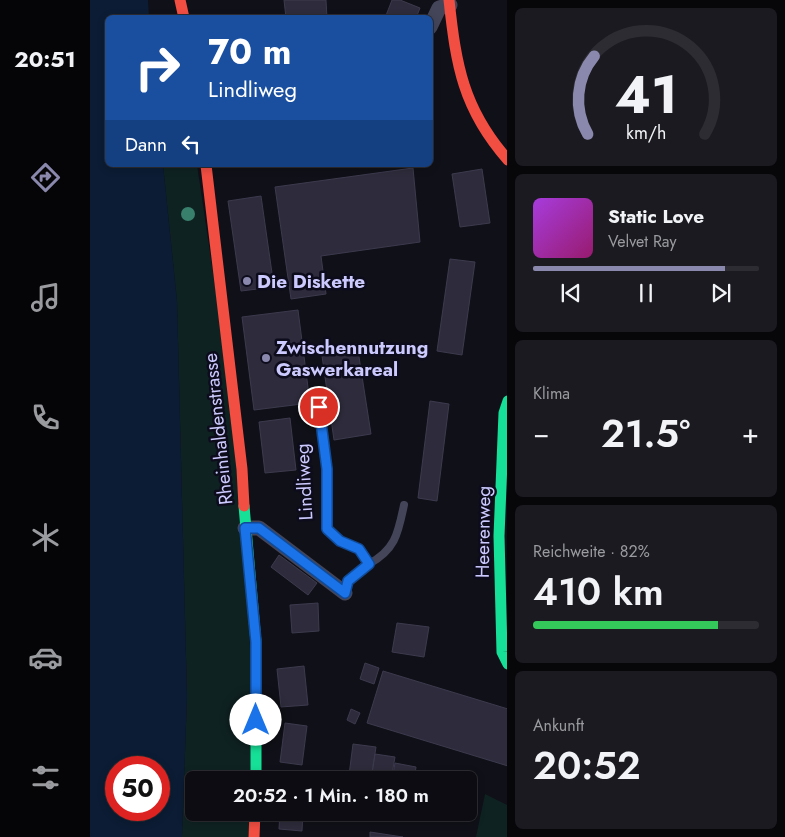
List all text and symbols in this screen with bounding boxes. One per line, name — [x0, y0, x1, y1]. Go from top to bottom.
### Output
text: 70 m — [208, 27, 291, 77]
icon: right — [125, 35, 190, 100]
text: 20:51 — [14, 43, 76, 75]
text: 41 — [615, 57, 677, 133]
text: Lindliweg — [208, 73, 297, 105]
text: km/h — [626, 120, 666, 146]
icon: left — [177, 130, 205, 158]
text: Dann — [125, 131, 167, 158]
icon: directions — [28, 160, 63, 195]
text: Static Love — [608, 203, 704, 230]
text: Velvet Ray — [608, 230, 677, 253]
place label: Die Diskette — [257, 268, 365, 295]
marker: Die Diskette — [241, 275, 253, 287]
icon: previous — [557, 279, 585, 307]
icon: pause — [632, 279, 660, 307]
icon: next — [707, 279, 735, 307]
icon: music — [28, 280, 63, 315]
place label: Zwischennutzung Gaswerkareal — [276, 334, 428, 383]
street label: Rheinhaldenstrasse — [197, 352, 239, 506]
marker: Zwischennutzung Gaswerkareal — [260, 352, 272, 364]
text: Klima — [533, 382, 570, 405]
pin — [298, 386, 340, 428]
icon: arrive — [305, 393, 333, 421]
icon: phone — [28, 400, 63, 435]
text: 21.5° — [601, 406, 690, 461]
text: − — [533, 413, 550, 454]
text: + — [742, 413, 759, 454]
street label: Lindliweg — [289, 443, 319, 521]
street label: Heerenweg — [469, 486, 497, 578]
icon: climate — [28, 520, 63, 555]
text: Reichweite · 82% — [533, 540, 650, 563]
text: 410 km — [533, 564, 664, 619]
icon: car — [28, 640, 63, 675]
position arrow — [229, 693, 281, 745]
text: Ankunft — [533, 714, 584, 737]
text: 20:52 — [533, 738, 641, 793]
speed limit sign: 50 — [105, 756, 170, 821]
icon: filters — [28, 760, 63, 795]
text: 20:52 · 1 Min. · 180 m — [233, 782, 429, 809]

